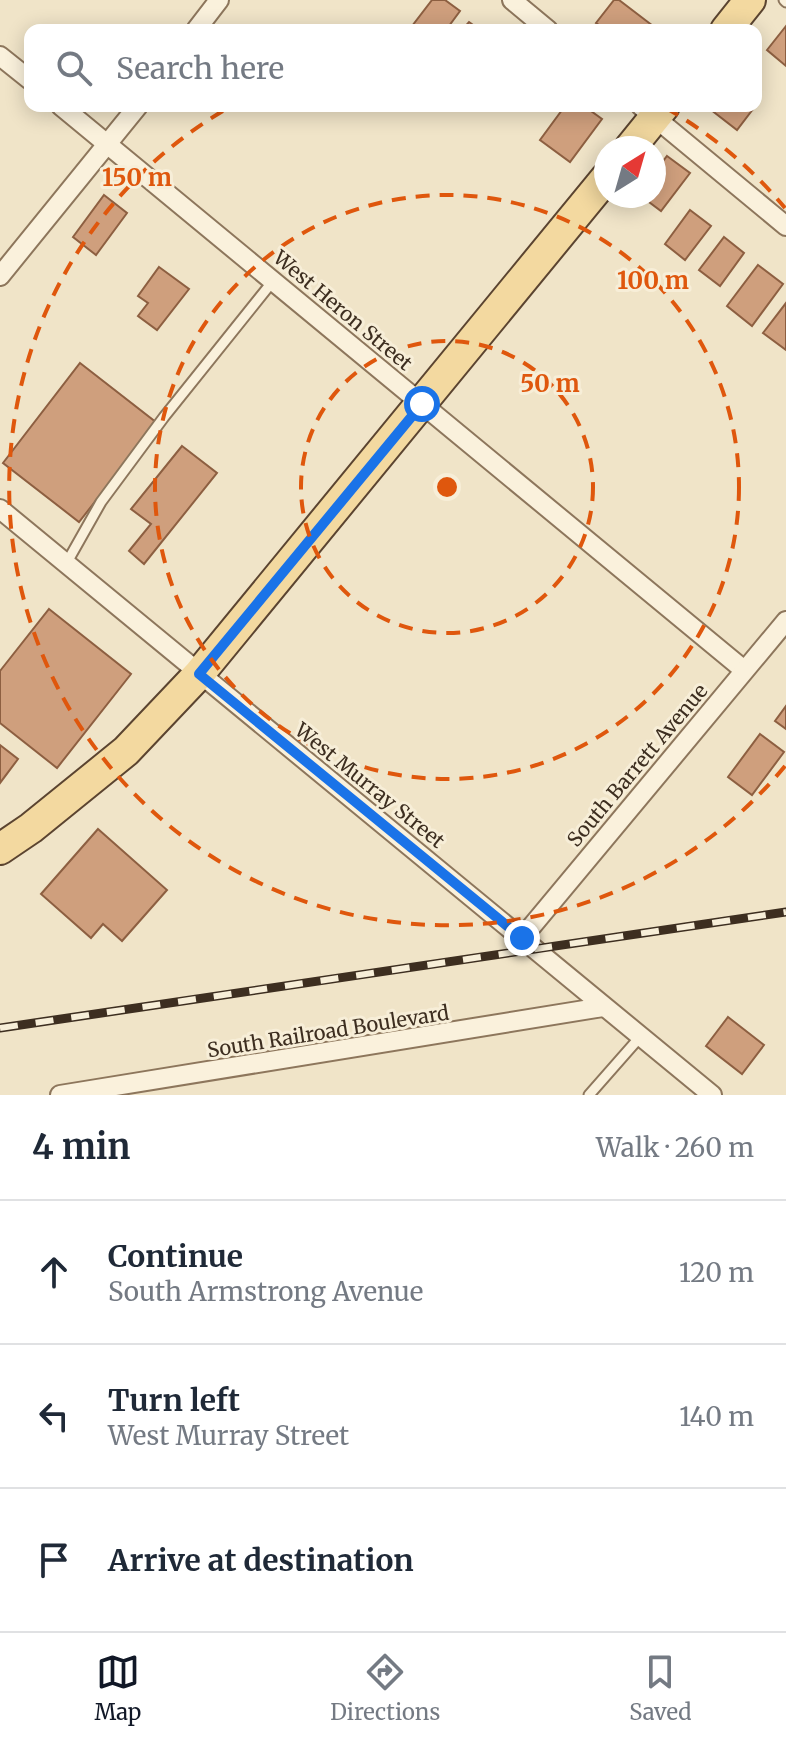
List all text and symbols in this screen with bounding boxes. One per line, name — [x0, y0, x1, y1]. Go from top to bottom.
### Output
search box — [24, 24, 762, 112]
icon: search — [52, 46, 96, 90]
text: Search here — [116, 49, 284, 87]
north arrow — [594, 136, 666, 208]
text: 150 m — [102, 162, 172, 193]
street label: West Heron Street — [268, 244, 418, 375]
text: 100 m — [617, 265, 689, 296]
text: 50 m — [520, 368, 580, 399]
route start — [404, 386, 440, 422]
centre of rings — [433, 473, 461, 501]
street label: South Barrett Avenue — [562, 678, 712, 852]
street label: West Murray Street — [289, 716, 450, 853]
route end — [504, 920, 540, 956]
street label: South Railroad Boulevard — [205, 1000, 451, 1062]
text: 4 min — [32, 1126, 130, 1168]
text: Walk · 260 m — [596, 1131, 754, 1164]
text: Continue — [108, 1237, 243, 1275]
icon: ahead — [32, 1250, 76, 1294]
text: 120 m — [679, 1256, 754, 1289]
text: South Armstrong Avenue — [108, 1275, 423, 1308]
text: Turn left — [108, 1381, 240, 1419]
icon: left — [32, 1394, 76, 1438]
text: 140 m — [679, 1400, 754, 1433]
text: West Murray Street — [108, 1419, 349, 1452]
icon: arrive — [32, 1538, 76, 1582]
text: Arrive at destination — [108, 1541, 414, 1579]
tab: Map — [94, 1650, 141, 1726]
tab: Directions — [330, 1650, 440, 1726]
tab: Saved — [629, 1650, 692, 1726]

